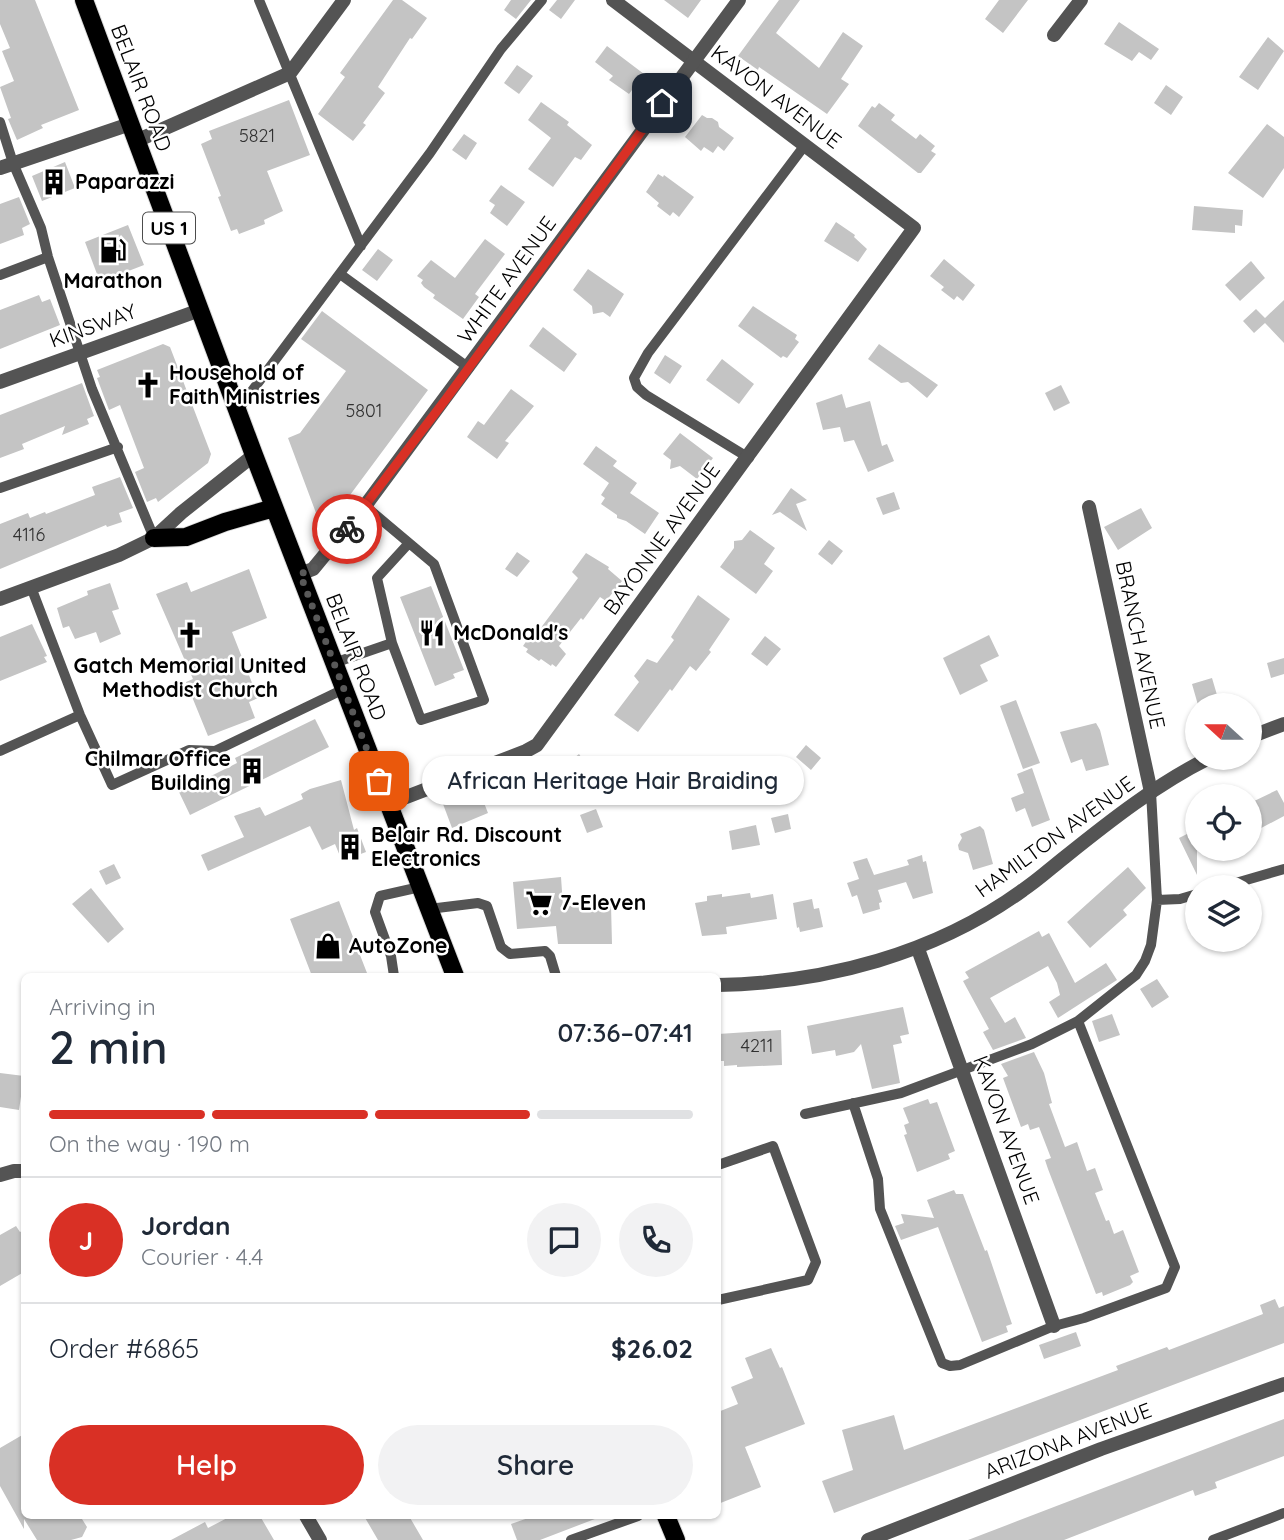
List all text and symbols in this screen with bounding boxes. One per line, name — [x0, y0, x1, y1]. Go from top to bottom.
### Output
street label: BELAIR ROAD — [106, 20, 178, 155]
street label: KAVON AVENUE — [706, 39, 847, 154]
pin — [632, 73, 692, 133]
icon: home — [643, 84, 681, 122]
house number: 5821 — [239, 124, 275, 147]
building icon: Paparazzi — [39, 167, 69, 197]
place label: Paparazzi — [75, 168, 174, 194]
street label: WHITE AVENUE — [451, 211, 561, 348]
road number: US 1 — [143, 212, 195, 244]
fuel station icon: Marathon — [98, 235, 128, 265]
place label: Marathon — [64, 267, 162, 293]
street label: KINSWAY — [46, 297, 140, 353]
place label: Household of Faith Ministries — [169, 359, 320, 409]
church icon: Household of Faith Ministries — [133, 370, 163, 400]
house number: 5801 — [346, 399, 382, 422]
street label: BAYONNE AVENUE — [597, 457, 725, 620]
courier — [312, 494, 382, 564]
icon: bike — [328, 510, 366, 548]
house number: 4116 — [13, 523, 45, 546]
street label: BRANCH AVENUE — [1110, 558, 1171, 731]
street label: BELAIR ROAD — [321, 589, 393, 724]
restaurant icon: McDonald's — [417, 618, 447, 648]
place label: McDonald's — [453, 619, 568, 645]
church icon: Gatch Memorial United Methodist Church — [175, 620, 205, 650]
place label: Gatch Memorial United Methodist Church — [74, 652, 306, 702]
north arrow — [1185, 693, 1262, 770]
map controls — [1185, 693, 1262, 952]
place label: Chilmar Office Building — [85, 745, 231, 795]
pin — [349, 751, 409, 811]
building icon: Chilmar Office Building — [237, 756, 267, 786]
callout: African Heritage Hair Braiding — [421, 756, 802, 806]
icon: bag — [360, 762, 398, 800]
text: African Heritage Hair Braiding — [448, 766, 778, 795]
street label: HAMILTON AVENUE — [970, 770, 1139, 903]
button: locate — [1185, 784, 1262, 861]
place label: Belair Rd. Discount Electronics — [371, 821, 562, 871]
building icon: Belair Rd. Discount Electronics — [335, 832, 365, 862]
button: layers — [1185, 875, 1262, 952]
supermarket icon: 7-Eleven — [524, 888, 554, 918]
place label: 7-Eleven — [560, 889, 646, 915]
shop icon: AutoZone — [313, 931, 343, 961]
place label: AutoZone — [349, 932, 447, 958]
text: Arriving in — [49, 992, 156, 1021]
text: 07:36–07:41 — [558, 1016, 693, 1049]
text: 2 min — [49, 1018, 168, 1076]
house number: 4211 — [741, 1034, 773, 1057]
street label: KAVON AVENUE — [968, 1052, 1046, 1208]
text: On the way · 190 m — [49, 1129, 250, 1158]
button: chat — [527, 1203, 601, 1277]
button: phone — [619, 1203, 693, 1277]
text: Jordan — [141, 1209, 230, 1242]
text: J — [79, 1224, 93, 1257]
text: Courier · 4.4 — [141, 1242, 263, 1271]
text: Order #6865 — [49, 1332, 199, 1365]
text: $26.02 — [611, 1332, 693, 1365]
street label: ARIZONA AVENUE — [980, 1396, 1155, 1484]
button: Help — [49, 1425, 364, 1505]
button: Share — [378, 1425, 693, 1505]

